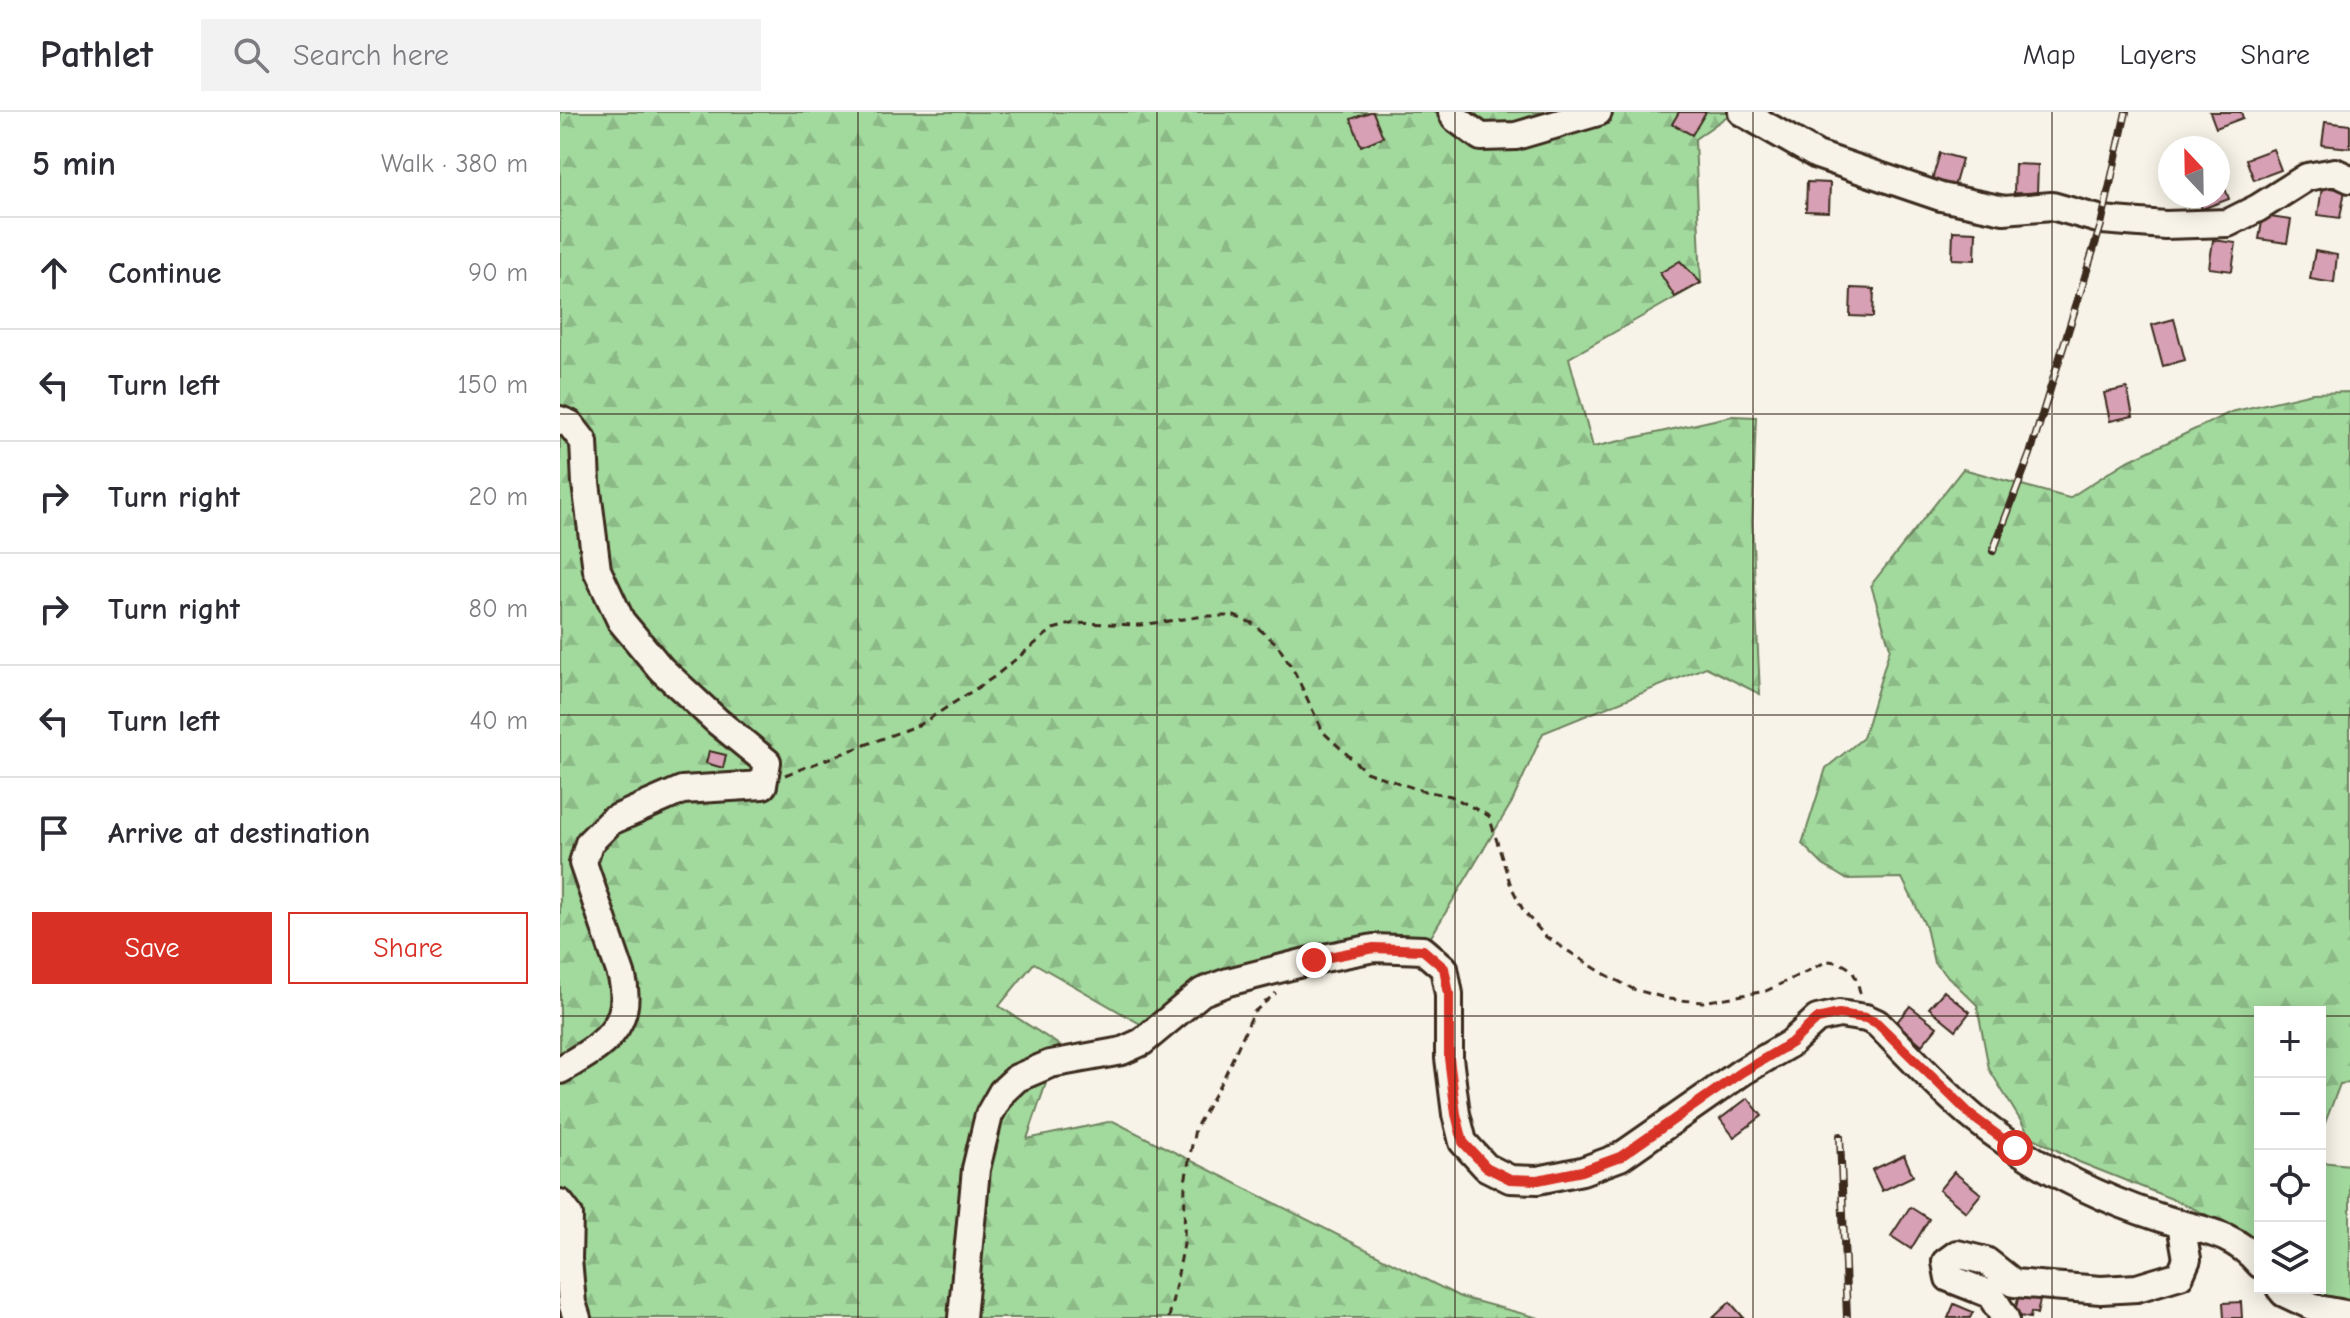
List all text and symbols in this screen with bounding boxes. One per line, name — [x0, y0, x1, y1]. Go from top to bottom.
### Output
search box — [201, 19, 761, 91]
text: Pathlet — [40, 33, 153, 77]
icon: search — [229, 33, 273, 77]
text: Search here — [293, 38, 449, 73]
text: Map — [2023, 39, 2076, 71]
text: Layers — [2120, 39, 2196, 71]
text: Share — [2240, 39, 2310, 71]
north arrow — [2158, 136, 2230, 208]
text: 5 min — [32, 144, 116, 184]
text: Walk · 380 m — [381, 149, 528, 179]
icon: ahead — [32, 251, 76, 295]
text: Continue — [108, 256, 222, 291]
text: 90 m — [468, 258, 528, 288]
icon: left — [32, 363, 76, 407]
text: Turn left — [108, 368, 220, 403]
text: 150 m — [458, 370, 528, 400]
icon: right — [32, 475, 76, 519]
text: Turn right — [108, 480, 240, 515]
text: 20 m — [468, 482, 528, 512]
icon: right — [32, 587, 76, 631]
text: Turn right — [108, 592, 240, 627]
text: 80 m — [469, 594, 528, 624]
icon: left — [32, 699, 76, 743]
text: Turn left — [108, 704, 220, 739]
text: 40 m — [469, 706, 528, 736]
icon: arrive — [32, 811, 76, 855]
text: Arrive at destination — [108, 816, 370, 851]
button: Save — [32, 912, 272, 984]
button: Share — [288, 912, 528, 984]
route end — [1296, 942, 1332, 978]
map controls — [2254, 1006, 2326, 1294]
button: + — [2254, 1006, 2326, 1078]
button: − — [2254, 1078, 2326, 1150]
route start — [1997, 1130, 2033, 1166]
button: locate — [2254, 1150, 2326, 1222]
button: layers — [2254, 1222, 2326, 1294]

